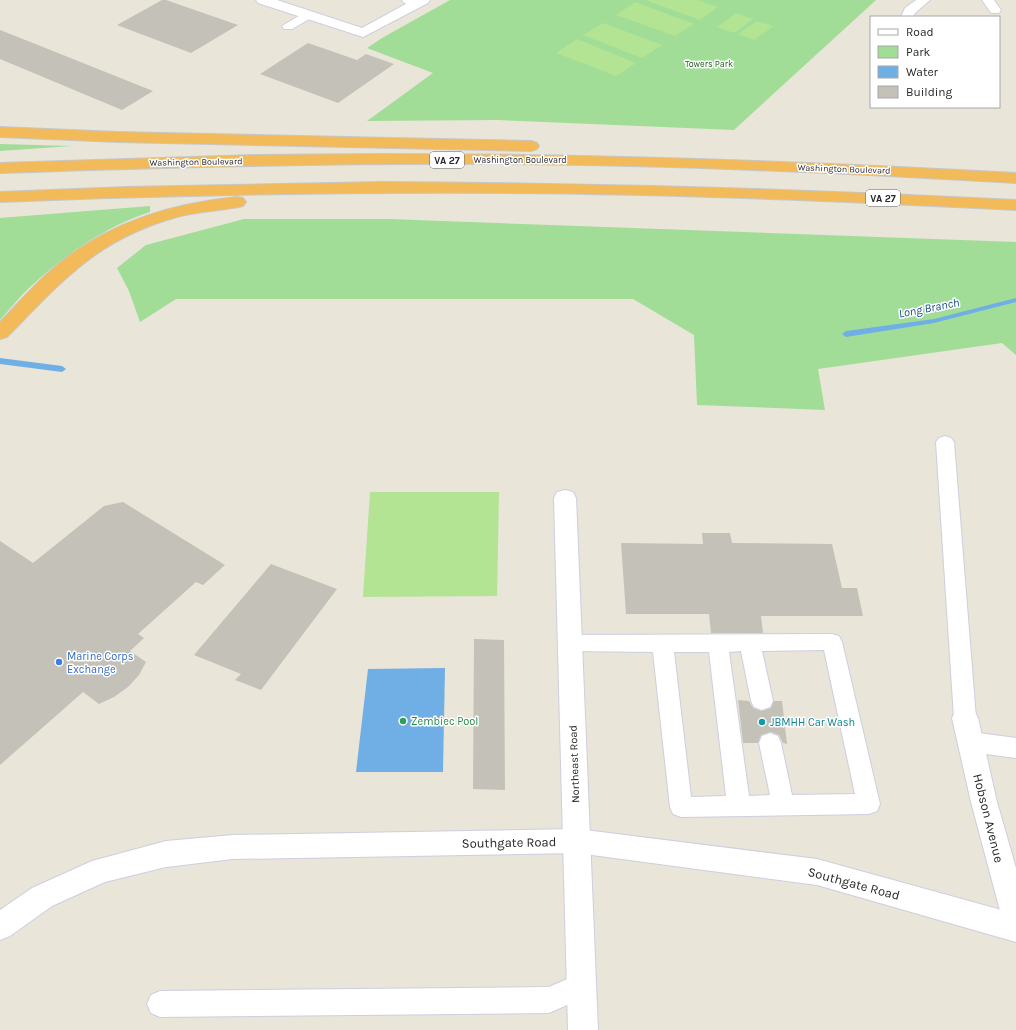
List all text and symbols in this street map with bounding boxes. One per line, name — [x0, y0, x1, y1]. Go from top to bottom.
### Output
legend — [870, 16, 1000, 108]
text: Road — [906, 25, 934, 39]
text: Park — [906, 45, 931, 59]
park label: Towers Park — [685, 59, 733, 69]
text: Water — [906, 65, 939, 79]
text: Building — [906, 85, 953, 99]
road number: VA 27 — [430, 152, 464, 168]
street label: Washington Boulevard — [473, 155, 567, 165]
street label: Washington Boulevard — [149, 156, 243, 168]
street label: Washington Boulevard — [797, 162, 891, 176]
road number: VA 27 — [866, 190, 900, 206]
water label: Long Branch — [897, 295, 961, 321]
place label: Marine Corps Exchange — [67, 650, 134, 676]
marker: Marine Corps Exchange — [54, 657, 64, 667]
place label: Zembiec Pool — [411, 715, 478, 728]
marker: Zembiec Pool — [398, 716, 408, 726]
place label: JBMHH Car Wash — [770, 716, 855, 729]
marker: JBMHH Car Wash — [757, 717, 767, 727]
street label: Northeast Road — [567, 725, 582, 803]
street label: Hobson Avenue — [970, 772, 1007, 864]
street label: Southgate Road — [462, 834, 556, 851]
street label: Southgate Road — [806, 864, 902, 903]

